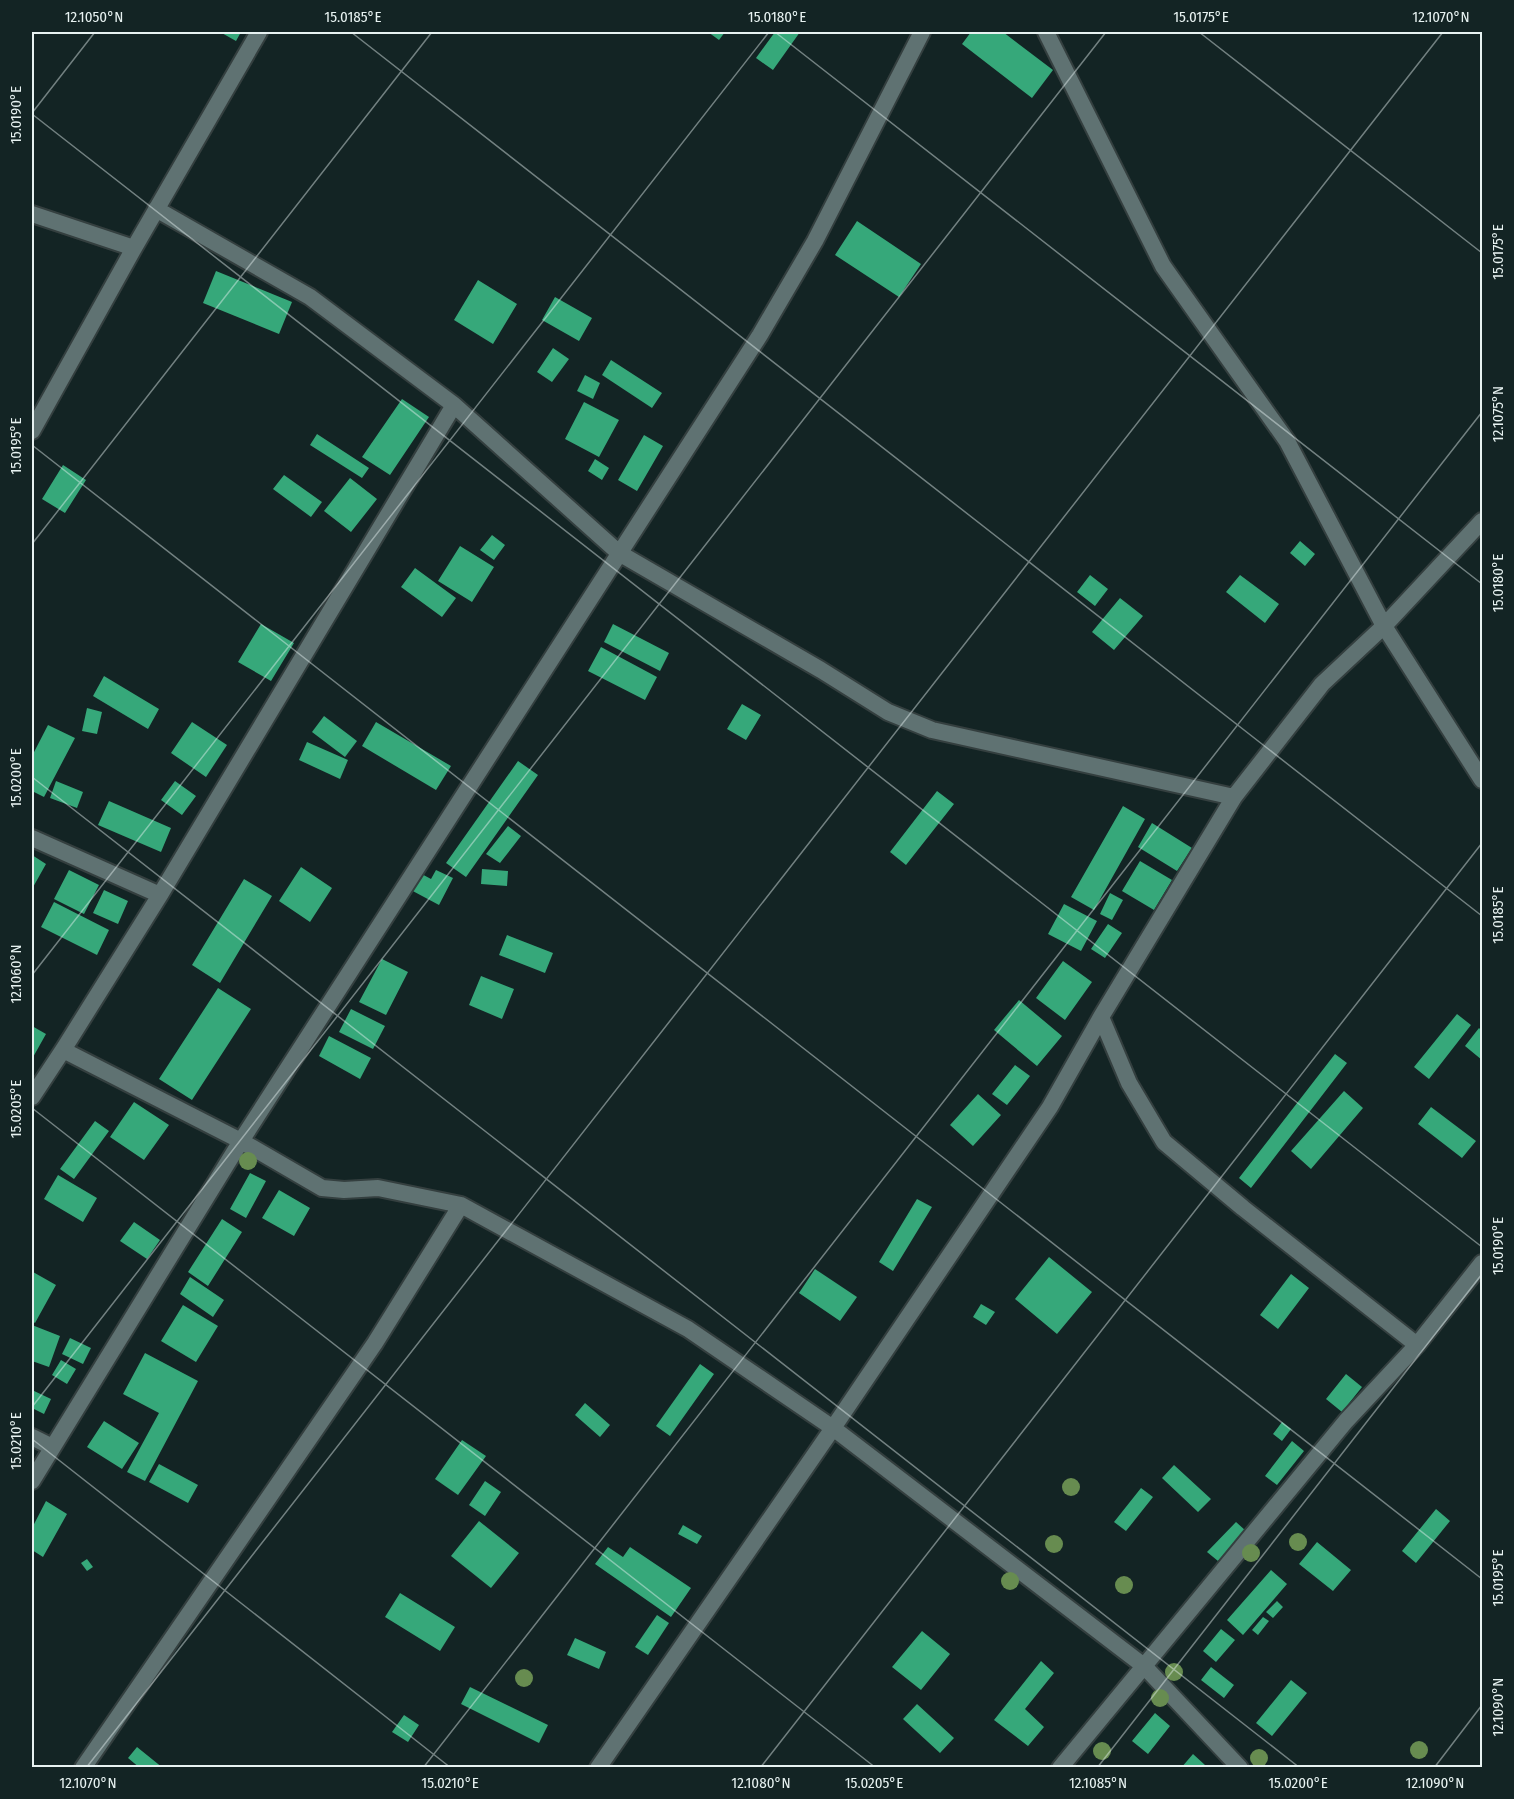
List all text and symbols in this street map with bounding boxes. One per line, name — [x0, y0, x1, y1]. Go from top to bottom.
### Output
text: 12.1050°N — [65, 8, 123, 26]
text: 15.0185°E — [324, 8, 382, 26]
text: 15.0180°E — [748, 8, 806, 26]
text: 15.0175°E — [1173, 8, 1229, 26]
text: 12.1070°N — [1412, 8, 1470, 26]
text: 15.0190°E — [7, 86, 25, 144]
text: 15.0175°E — [1489, 224, 1507, 280]
text: 12.1075°N — [1489, 386, 1507, 442]
text: 15.0195°E — [7, 417, 25, 475]
text: 15.0180°E — [1489, 554, 1507, 612]
text: 15.0200°E — [7, 748, 25, 808]
text: 15.0185°E — [1489, 886, 1507, 944]
text: 12.1060°N — [7, 944, 25, 1004]
text: 15.0205°E — [7, 1080, 25, 1138]
text: 15.0190°E — [1489, 1217, 1507, 1275]
text: 15.0210°E — [7, 1412, 25, 1470]
text: 15.0195°E — [1489, 1549, 1507, 1607]
text: 12.1090°N — [1489, 1678, 1507, 1736]
text: 12.1070°N — [59, 1774, 117, 1792]
text: 15.0210°E — [421, 1774, 479, 1792]
text: 12.1080°N — [731, 1774, 791, 1792]
text: 15.0205°E — [845, 1774, 903, 1792]
text: 12.1085°N — [1069, 1774, 1127, 1792]
text: 15.0200°E — [1268, 1774, 1328, 1792]
text: 12.1090°N — [1406, 1774, 1464, 1792]

